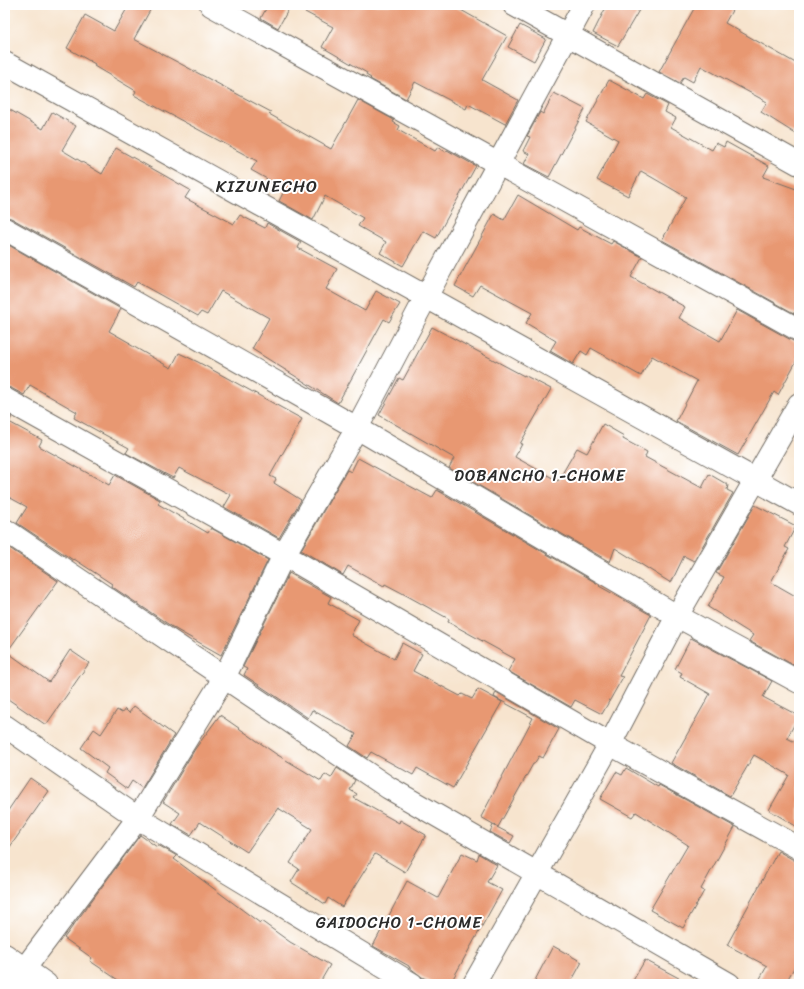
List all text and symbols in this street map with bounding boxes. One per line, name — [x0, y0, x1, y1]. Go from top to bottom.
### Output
district label: KIZUNECHO — [216, 171, 318, 201]
district label: DOBANCHO 1-CHOME — [454, 461, 626, 490]
district label: GAIDOCHO 1-CHOME — [316, 908, 482, 937]

